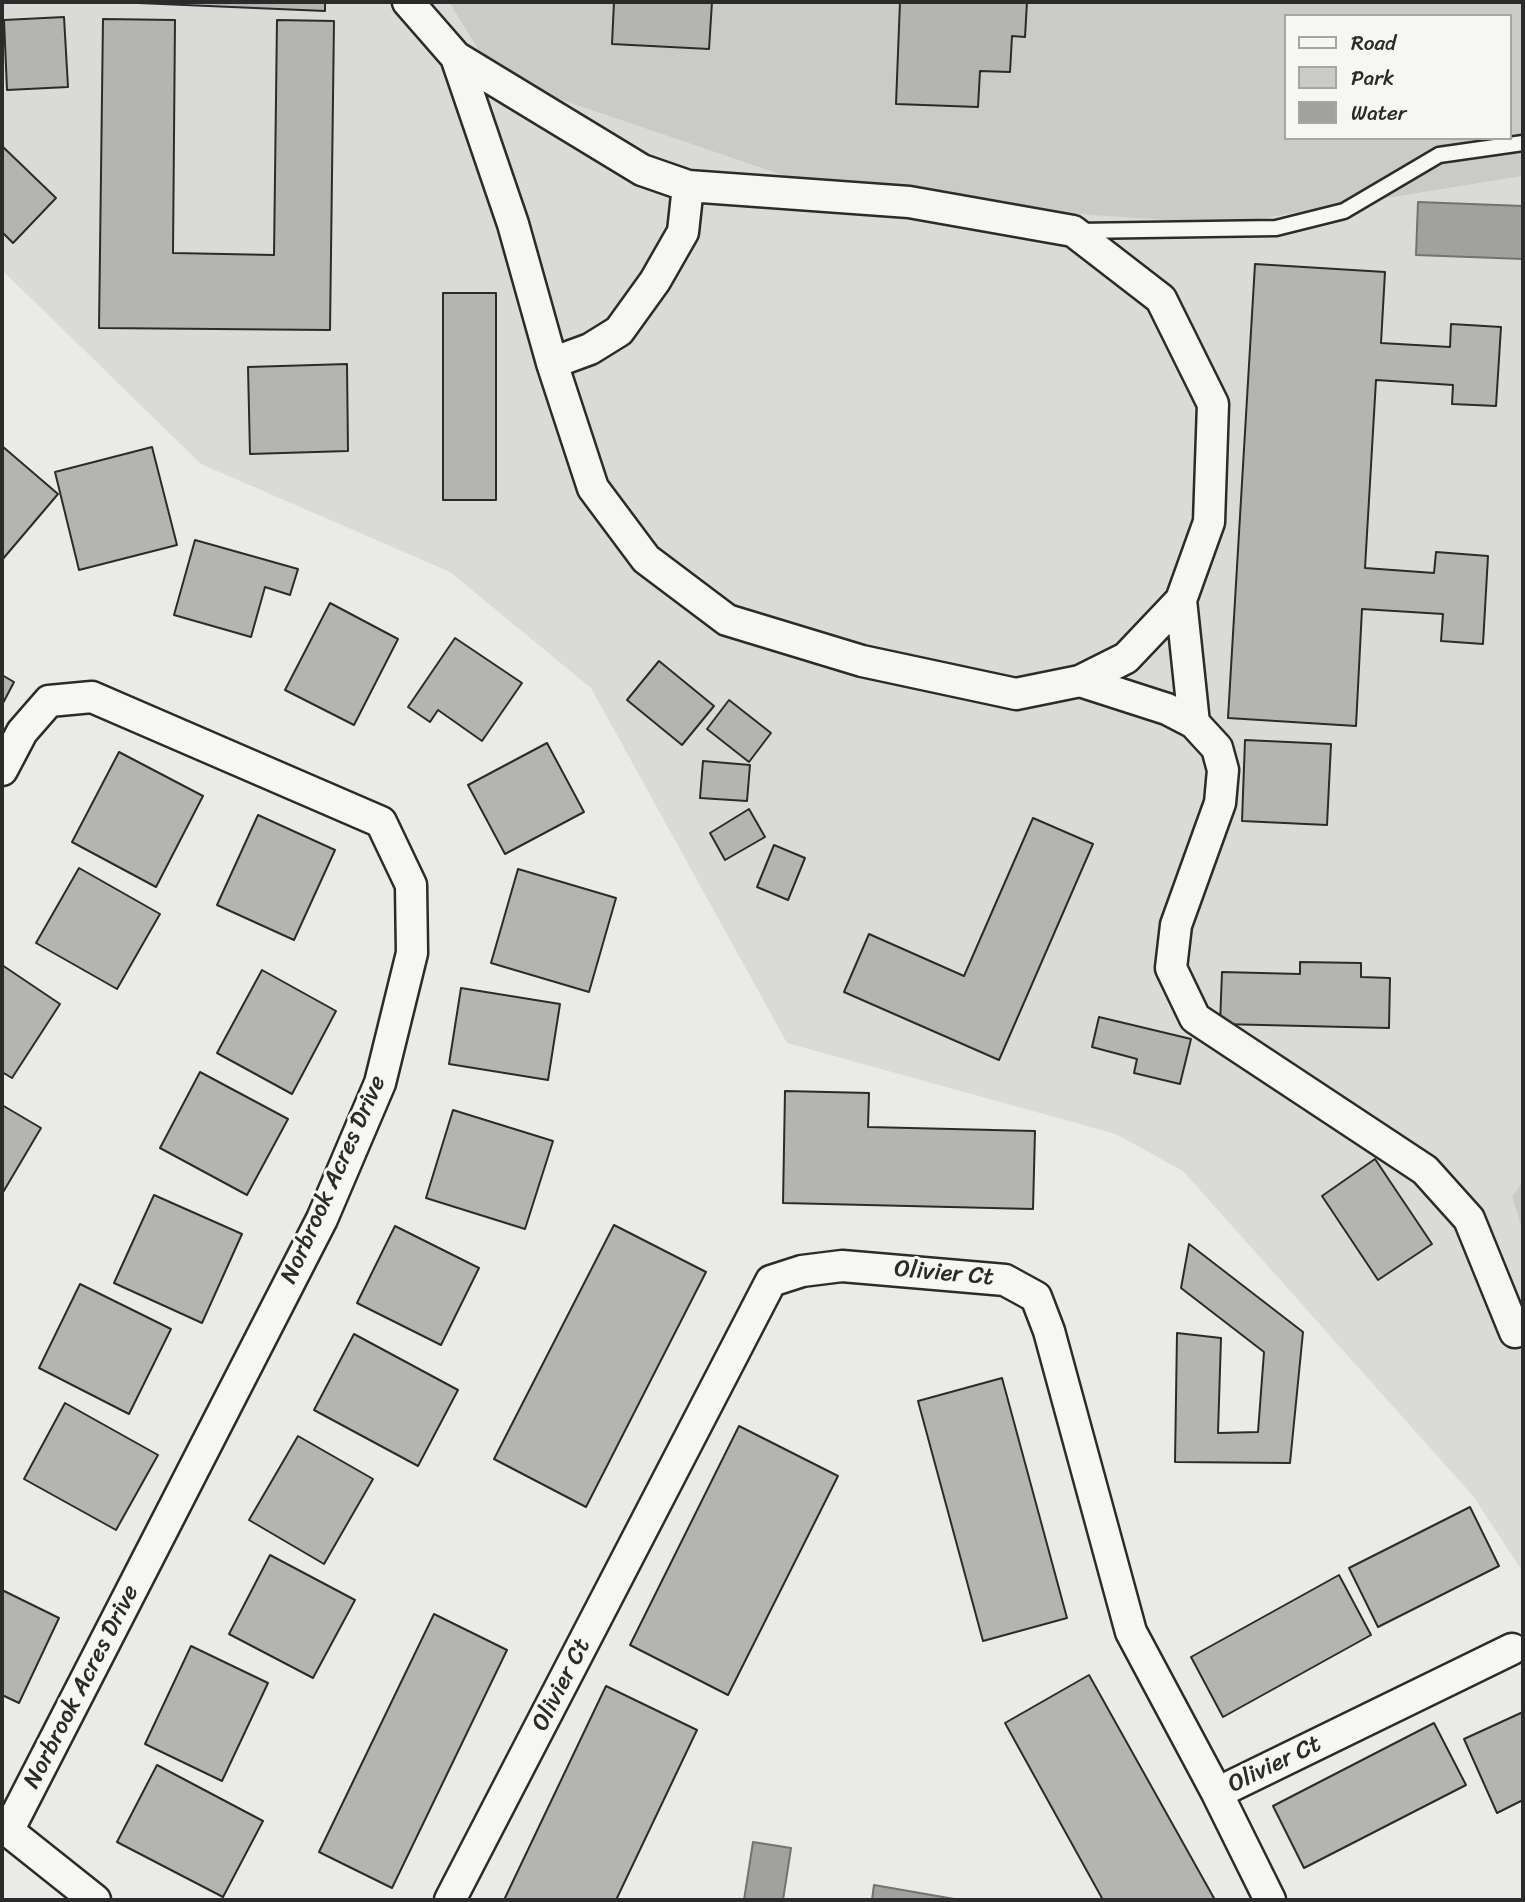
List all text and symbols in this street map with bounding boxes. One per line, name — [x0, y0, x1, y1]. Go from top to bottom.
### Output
legend — [1284, 14, 1511, 140]
text: Road — [1351, 24, 1396, 62]
text: Park — [1351, 59, 1394, 97]
text: Water — [1351, 94, 1406, 132]
street label: Norbrook Acres Drive — [275, 1072, 393, 1288]
street label: Olivier Ct — [893, 1255, 995, 1293]
street label: Norbrook Acres Drive — [18, 1580, 146, 1794]
street label: Olivier Ct — [526, 1634, 598, 1736]
street label: Olivier Ct — [1224, 1730, 1326, 1800]

